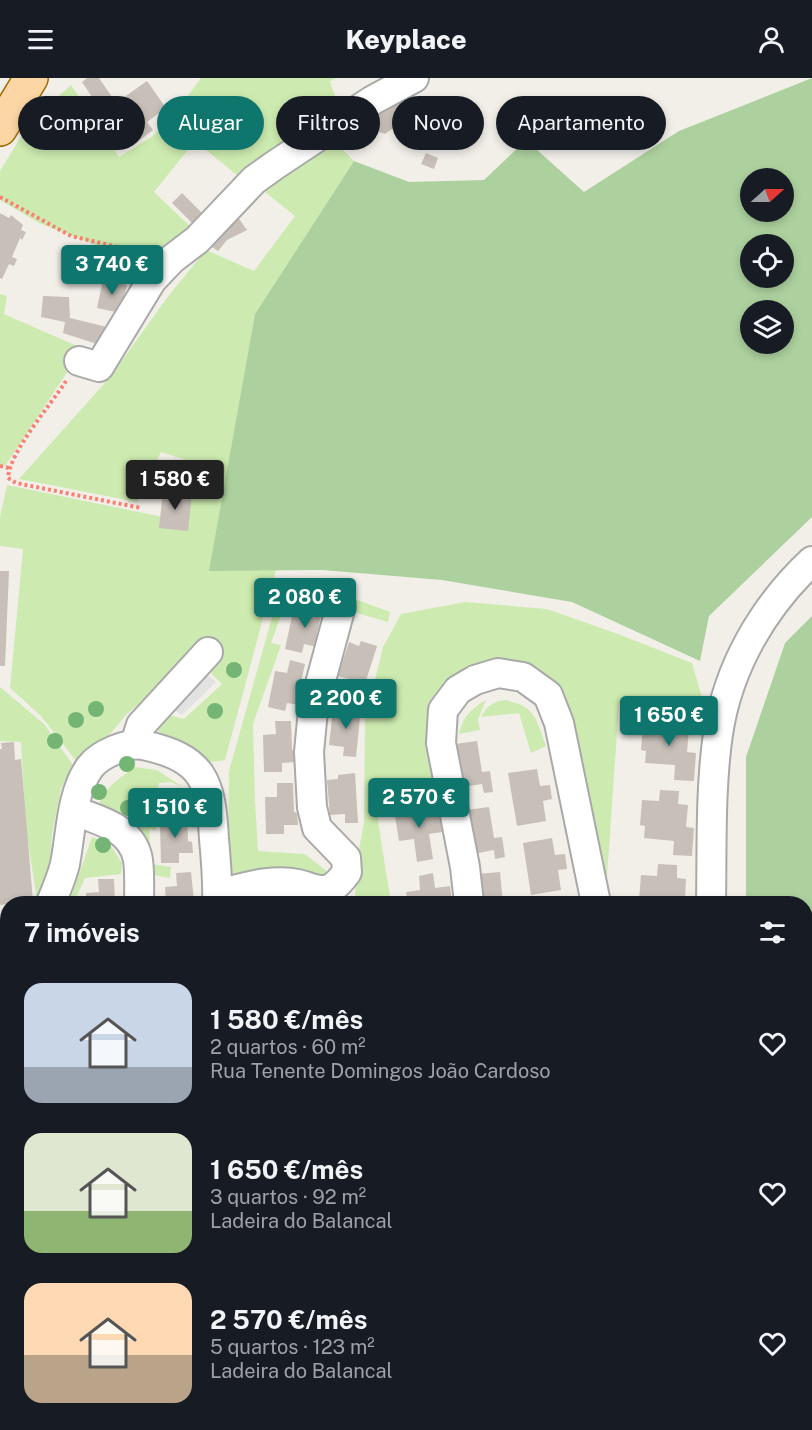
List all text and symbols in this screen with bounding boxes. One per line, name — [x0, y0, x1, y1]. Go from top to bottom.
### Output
icon: menu — [24, 23, 57, 56]
text: Keyplace — [345, 23, 467, 55]
icon: person — [755, 23, 788, 56]
chip: Comprar — [18, 96, 145, 150]
chip: Alugar — [157, 96, 264, 150]
chip: Filtros — [276, 96, 380, 150]
chip: Novo — [392, 96, 484, 150]
chip: Apartamento — [496, 96, 666, 150]
north arrow — [740, 168, 794, 222]
map controls — [740, 168, 794, 354]
button: locate — [740, 234, 794, 288]
pin: 3 740 € — [57, 245, 167, 296]
text: 3 740 € — [75, 252, 149, 276]
button: layers — [740, 300, 794, 354]
pin: 1 580 € — [120, 460, 230, 511]
text: 1 580 € — [140, 467, 210, 491]
pin: 2 080 € — [250, 578, 360, 629]
text: 2 080 € — [268, 585, 342, 609]
pin: 2 200 € — [291, 679, 401, 730]
text: 2 200 € — [309, 686, 383, 710]
pin: 1 650 € — [614, 696, 724, 747]
text: 1 650 € — [634, 703, 704, 727]
pin: 2 570 € — [364, 778, 474, 829]
text: 2 570 € — [382, 785, 456, 809]
pin: 1 510 € — [120, 788, 230, 839]
text: 1 510 € — [142, 795, 208, 819]
icon: filters — [756, 916, 789, 949]
text: 7 imóveis — [24, 917, 140, 948]
text: 1 580 €/mês — [210, 1004, 363, 1035]
icon: home — [72, 1007, 144, 1079]
icon: heart — [756, 1027, 789, 1060]
text: 2 quartos · 60 m² — [210, 1035, 366, 1059]
text: Rua Tenente Domingos João Cardoso — [210, 1059, 551, 1083]
text: 1 650 €/mês — [210, 1154, 363, 1185]
icon: home — [72, 1157, 144, 1229]
icon: heart — [756, 1177, 789, 1210]
text: 3 quartos · 92 m² — [210, 1185, 366, 1209]
text: Ladeira do Balancal — [210, 1209, 393, 1233]
text: 2 570 €/mês — [210, 1304, 367, 1335]
icon: home — [72, 1307, 144, 1379]
icon: heart — [756, 1327, 789, 1360]
text: 5 quartos · 123 m² — [210, 1335, 375, 1359]
text: Ladeira do Balancal — [210, 1359, 393, 1383]

